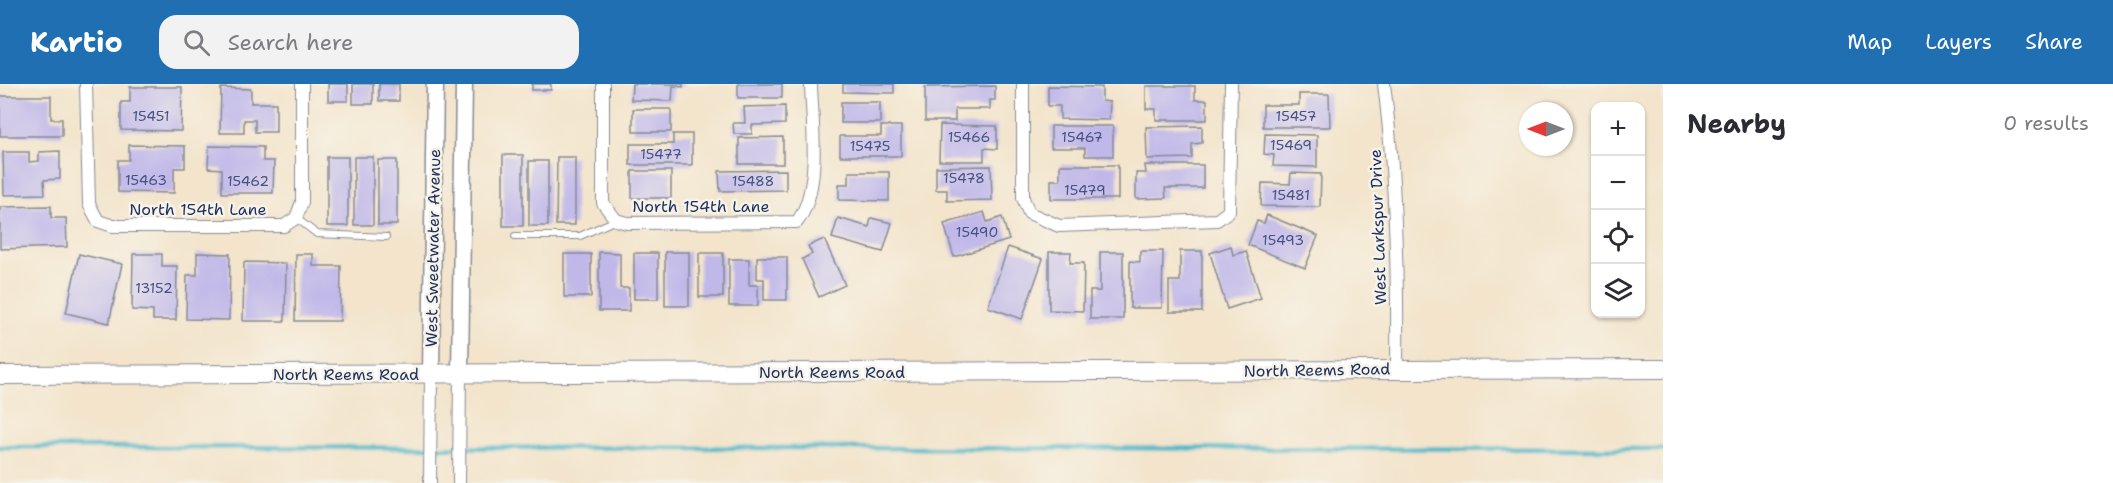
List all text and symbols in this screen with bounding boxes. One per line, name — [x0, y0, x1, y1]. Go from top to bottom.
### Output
search box — [159, 15, 579, 69]
text: Kartio — [30, 23, 123, 61]
icon: search — [180, 26, 213, 59]
text: Search here — [228, 28, 353, 57]
text: Map — [1847, 28, 1892, 56]
text: Layers — [1925, 28, 1992, 56]
text: Share — [2025, 28, 2083, 56]
north arrow — [1519, 102, 1573, 156]
map controls — [1591, 102, 1645, 318]
button: + — [1591, 102, 1645, 156]
text: Nearby — [1687, 106, 1786, 141]
house number: 15451 — [132, 107, 170, 125]
house number: 15457 — [1276, 107, 1316, 125]
text: 0 results — [2003, 110, 2089, 136]
house number: 15466 — [948, 128, 990, 146]
house number: 15467 — [1061, 128, 1103, 146]
house number: 15469 — [1270, 136, 1312, 154]
house number: 15475 — [850, 137, 890, 155]
house number: 15477 — [640, 145, 682, 163]
street label: West Sweetwater Avenue — [421, 149, 445, 347]
street label: West Larkspur Drive — [1365, 149, 1391, 305]
button: − — [1591, 156, 1645, 210]
house number: 15478 — [943, 169, 985, 187]
house number: 15463 — [125, 171, 167, 189]
house number: 15462 — [227, 172, 269, 190]
house number: 15488 — [732, 172, 774, 190]
house number: 15479 — [1064, 181, 1106, 199]
house number: 15481 — [1272, 186, 1310, 204]
street label: North 154th Lane — [632, 196, 770, 217]
street label: North 154th Lane — [129, 199, 267, 220]
button: locate — [1591, 210, 1645, 264]
house number: 15490 — [956, 223, 998, 241]
house number: 15493 — [1262, 231, 1304, 249]
button: layers — [1591, 264, 1645, 318]
house number: 13152 — [135, 279, 173, 297]
street label: North Reems Road — [1244, 358, 1390, 382]
street label: North Reems Road — [759, 362, 905, 383]
street label: North Reems Road — [273, 364, 419, 385]

